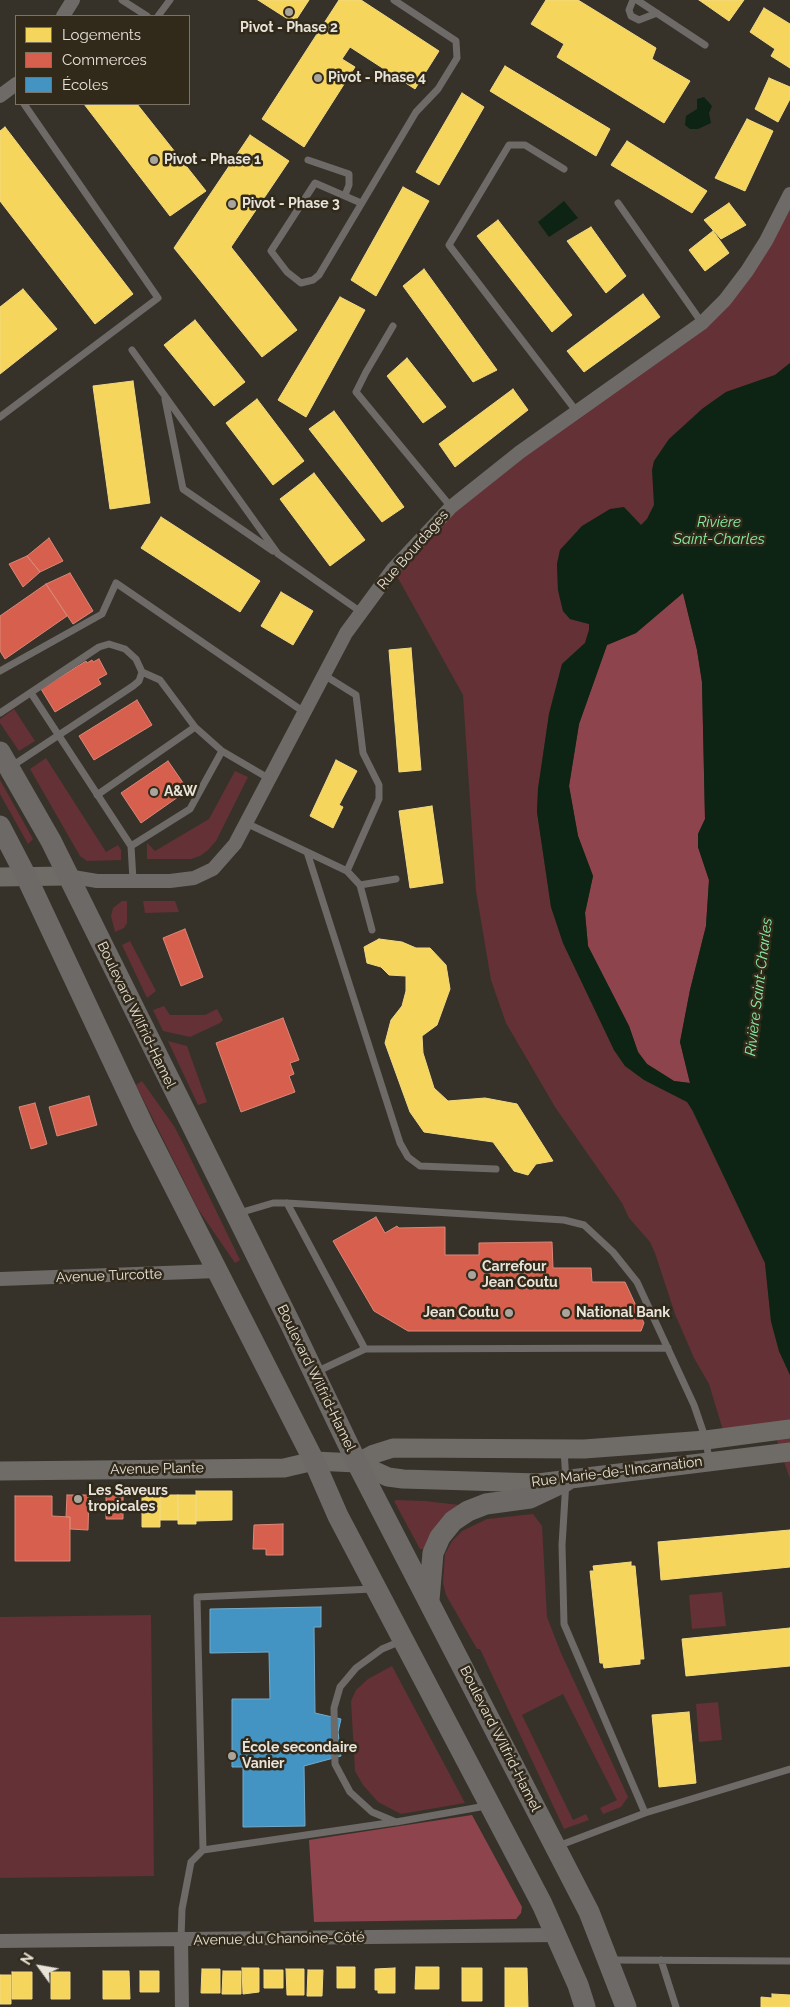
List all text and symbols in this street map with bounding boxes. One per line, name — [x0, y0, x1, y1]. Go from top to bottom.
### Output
marker: Pivot - Phase 2 — [283, 6, 295, 18]
legend — [15, 15, 190, 105]
place label: Pivot - Phase 2 — [240, 20, 338, 36]
text: Logements — [62, 26, 141, 44]
text: Commerces — [62, 51, 147, 69]
place label: Pivot - Phase 4 — [328, 70, 426, 86]
marker: Pivot - Phase 4 — [312, 72, 324, 84]
text: Écoles — [62, 76, 108, 94]
place label: Pivot - Phase 1 — [164, 152, 261, 168]
marker: Pivot - Phase 1 — [148, 154, 160, 166]
place label: Pivot - Phase 3 — [242, 196, 340, 212]
marker: Pivot - Phase 3 — [226, 198, 238, 210]
street label: Rue Bourdages — [374, 507, 452, 593]
water label: Rivière Saint-Charles — [673, 513, 765, 548]
place label: A&W — [164, 784, 197, 800]
marker: A&W — [148, 786, 160, 798]
water label: Rivière Saint-Charles — [742, 917, 776, 1057]
street label: Boulevard Wilfrid-Hamel — [93, 939, 179, 1091]
place label: Carrefour Jean Coutu — [482, 1259, 558, 1292]
street label: Avenue Turcotte — [56, 1266, 162, 1286]
marker: Carrefour Jean Coutu — [466, 1269, 478, 1281]
street label: Boulevard Wilfrid-Hamel — [273, 1302, 359, 1454]
place label: Jean Coutu — [423, 1305, 499, 1321]
place label: National Bank — [576, 1305, 670, 1321]
marker: Jean Coutu — [503, 1307, 515, 1319]
marker: National Bank — [560, 1307, 572, 1319]
street label: Rue Marie-de-l'Incarnation — [531, 1453, 703, 1491]
street label: Avenue Plante — [110, 1460, 204, 1478]
place label: Les Saveurs tropicales — [88, 1483, 168, 1515]
marker: Les Saveurs tropicales — [72, 1493, 84, 1505]
street label: Boulevard Wilfrid-Hamel — [456, 1663, 544, 1815]
place label: École secondaire Vanier — [242, 1740, 357, 1772]
marker: École secondaire Vanier — [226, 1750, 238, 1762]
street label: Avenue du Chanoine-Côté — [193, 1929, 365, 1949]
north arrow — [15, 1942, 65, 1992]
text: N — [18, 1950, 37, 1968]

